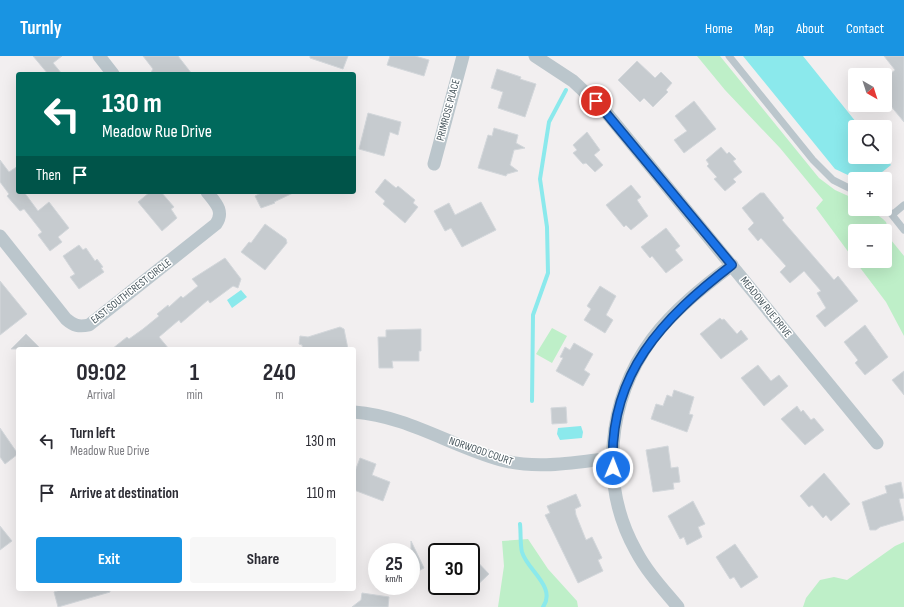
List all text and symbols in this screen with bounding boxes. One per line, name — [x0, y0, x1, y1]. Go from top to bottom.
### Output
text: Turnly — [20, 17, 62, 40]
text: Home — [705, 20, 733, 37]
text: Map — [755, 20, 774, 37]
text: About — [796, 20, 824, 37]
text: Contact — [846, 20, 884, 37]
north arrow — [848, 68, 892, 112]
map controls — [848, 68, 892, 268]
street label: PRIMROSE PLACE — [434, 78, 462, 142]
pin — [579, 84, 613, 118]
text: 130 m — [102, 87, 162, 120]
icon: left — [36, 88, 88, 140]
icon: arrive — [585, 90, 607, 112]
button: search — [848, 120, 892, 164]
text: Meadow Rue Drive — [102, 121, 212, 142]
icon: arrive — [69, 164, 91, 186]
text: Then — [36, 166, 61, 185]
button: + — [848, 172, 892, 216]
button: − — [848, 224, 892, 268]
street label: EAST SOUTHCREST CIRCLE — [88, 256, 174, 326]
street label: MEADOW RUE DRIVE — [738, 274, 794, 340]
text: 09:02 — [76, 358, 126, 387]
text: 1 — [190, 358, 199, 387]
text: 240 — [263, 358, 296, 387]
text: Arrival — [87, 387, 115, 403]
text: min — [186, 387, 203, 403]
text: m — [275, 387, 284, 403]
text: Turn left — [70, 424, 115, 443]
icon: left — [36, 430, 58, 452]
text: 130 m — [306, 432, 336, 451]
street label: NORWOOD COURT — [447, 434, 515, 468]
text: Meadow Rue Drive — [70, 443, 150, 459]
position arrow — [592, 447, 634, 489]
icon: arrive — [36, 482, 58, 504]
text: Arrive at destination — [70, 484, 179, 503]
text: 110 m — [307, 484, 336, 503]
button: Exit — [36, 537, 182, 583]
button: Share — [190, 537, 336, 583]
speed limit sign: 30 — [428, 543, 480, 595]
text: 25 — [385, 552, 403, 576]
text: km/h — [385, 573, 403, 585]

